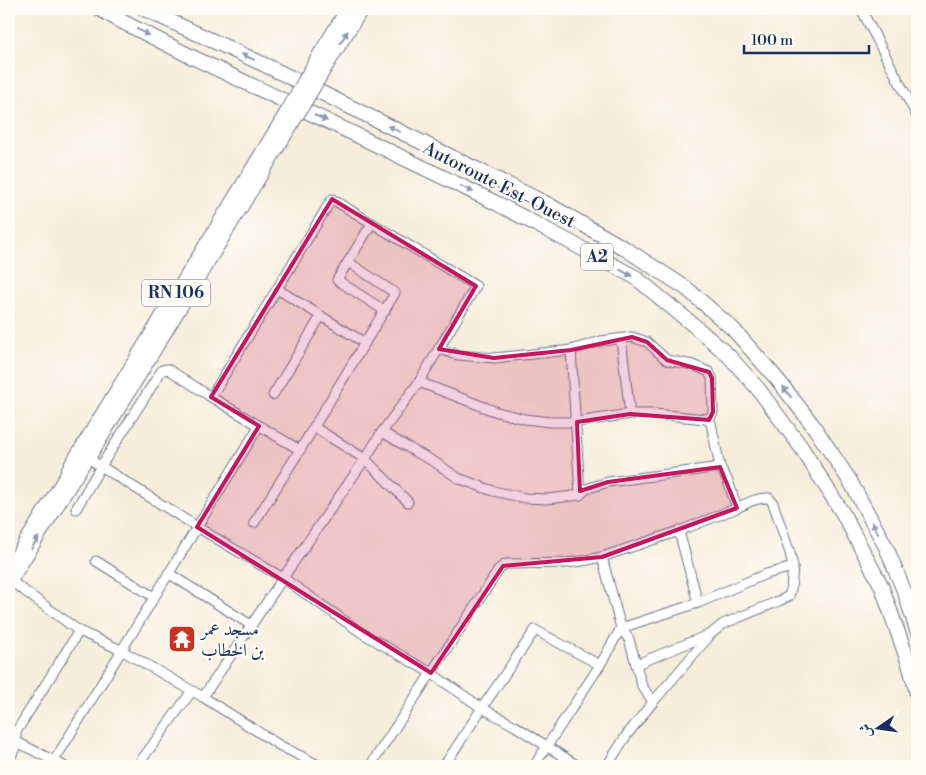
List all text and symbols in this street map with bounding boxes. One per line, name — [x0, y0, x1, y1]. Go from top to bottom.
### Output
scale bar — [744, 22, 868, 54]
one-way arrow — [136, 28, 150, 36]
one-way arrow — [340, 30, 349, 43]
text: 100 m — [751, 31, 793, 50]
one-way arrow — [241, 53, 256, 61]
one-way arrow — [314, 114, 328, 122]
one-way arrow — [387, 124, 402, 133]
street label: Autoroute Est-Ouest — [418, 136, 580, 234]
one-way arrow — [460, 185, 474, 193]
road number: A2 — [581, 243, 613, 270]
one-way arrow — [620, 268, 633, 277]
road number: RN 106 — [142, 280, 210, 306]
one-way arrow — [781, 386, 792, 399]
one-way arrow — [871, 520, 879, 535]
one-way arrow — [30, 537, 39, 550]
place label: مسجد عمر بن الخطاب — [199, 618, 265, 662]
temple icon: مسجد عمر بن الخطاب — [167, 624, 197, 654]
north arrow — [854, 702, 904, 752]
text: ش — [856, 722, 877, 739]

